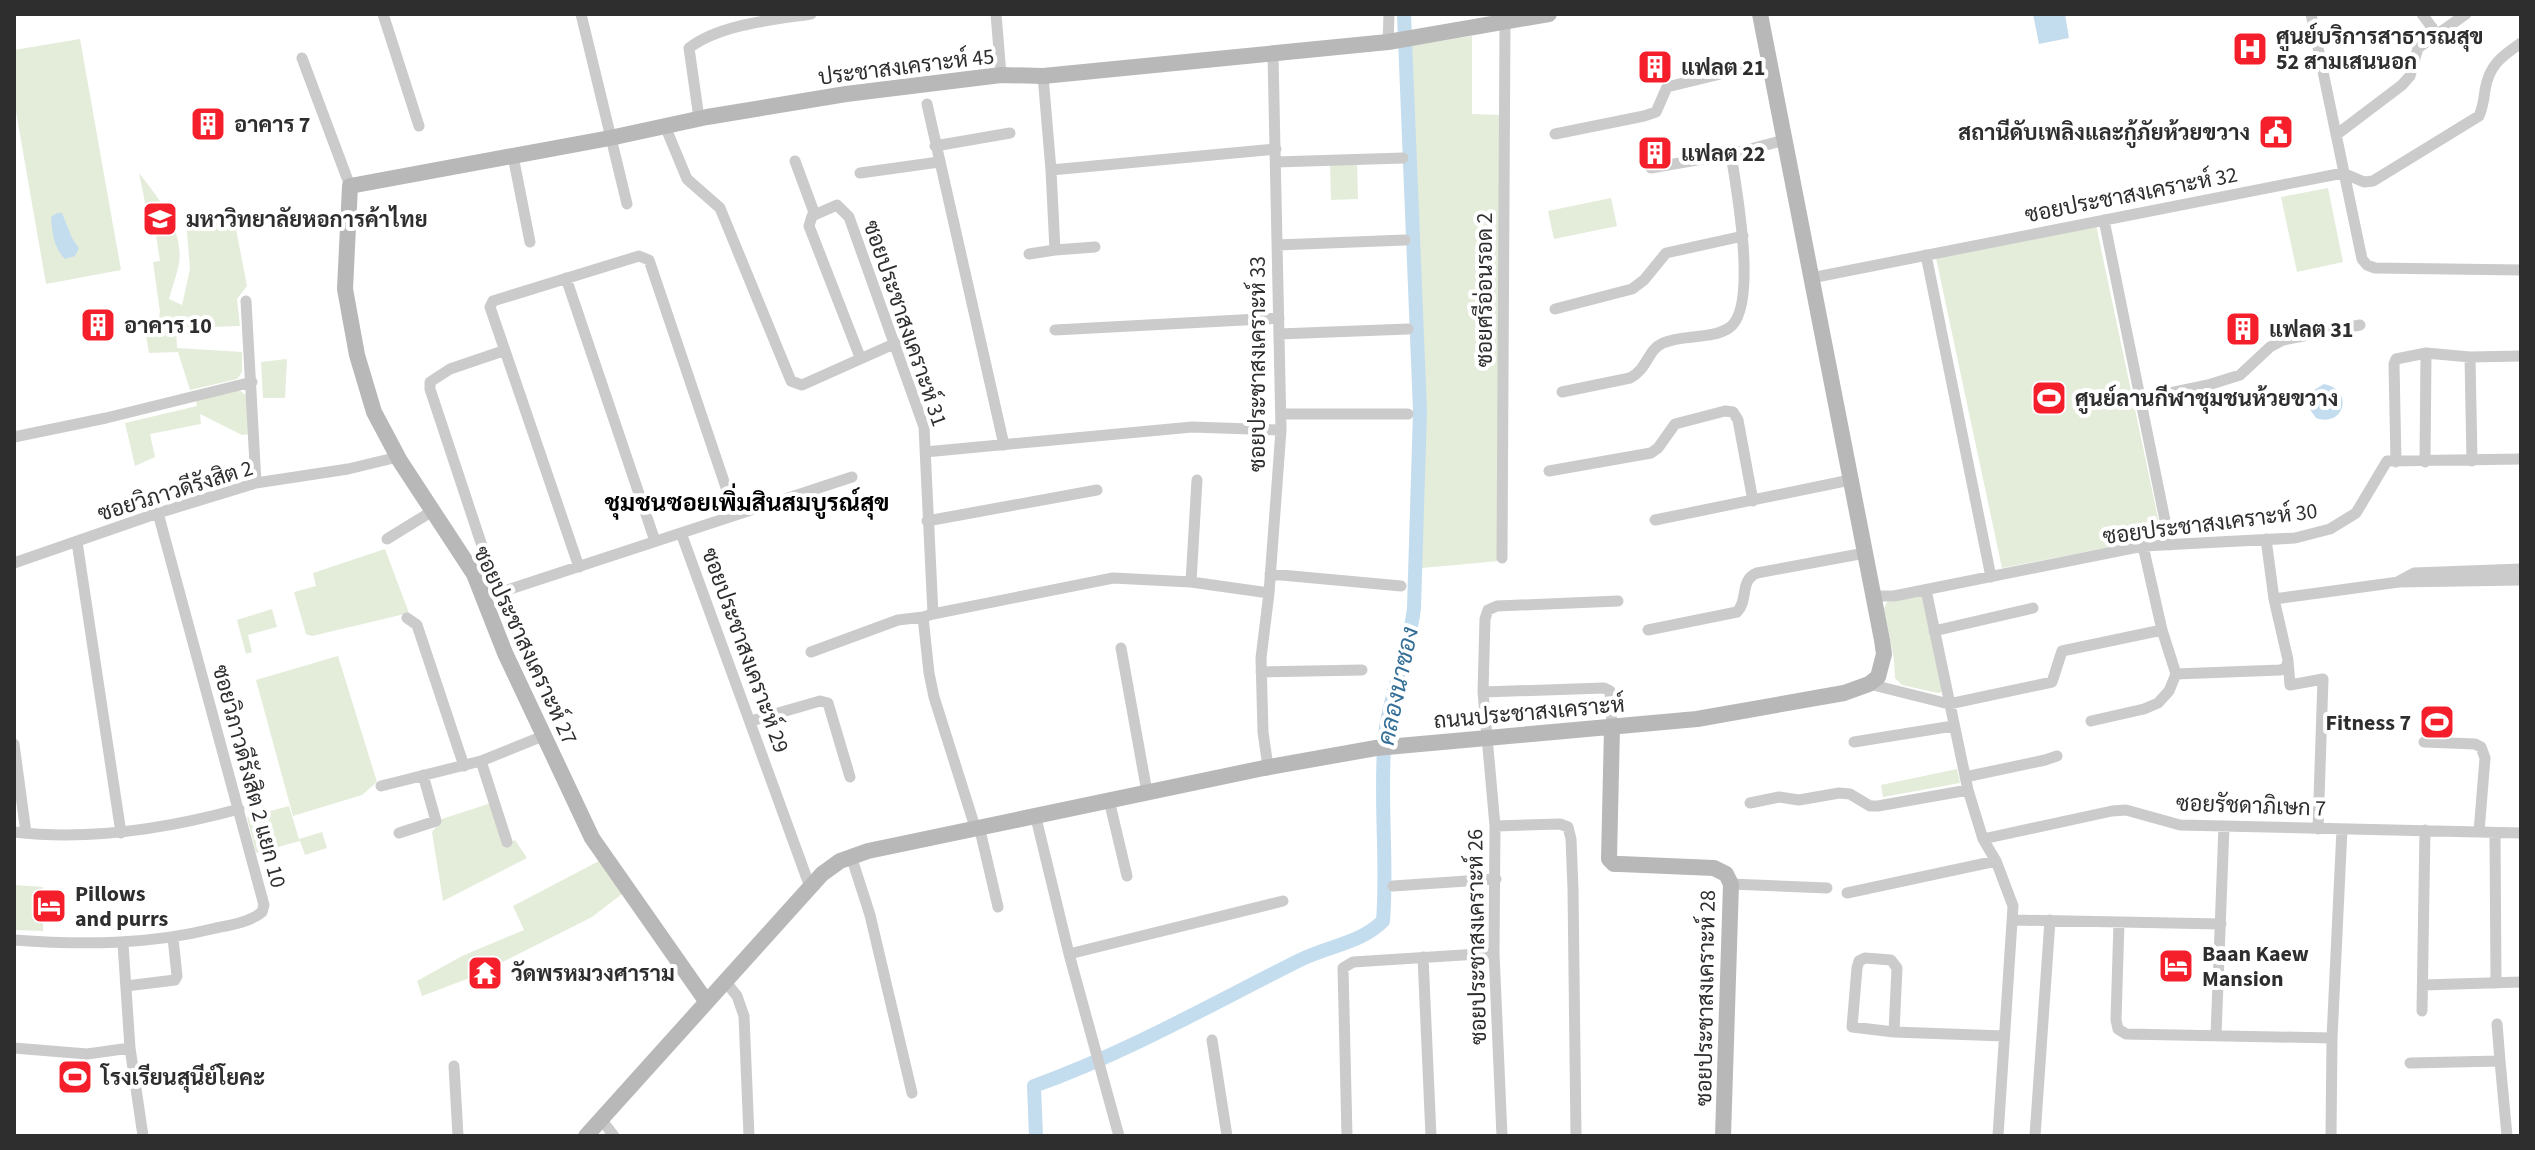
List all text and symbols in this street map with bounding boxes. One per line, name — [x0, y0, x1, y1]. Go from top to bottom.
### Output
place label: ศูนย์บริการสาธารณสุข 52 สามเสนนอก — [2276, 21, 2484, 78]
hospital icon: ศูนย์บริการสาธารณสุข 52 สามเสนนอก — [2231, 30, 2269, 68]
street label: ประชาสงเคราะห์ 45 — [816, 40, 996, 94]
building icon: แฟลต 21 — [1636, 48, 1674, 86]
place label: แฟลต 21 — [1681, 52, 1765, 84]
building icon: อาคาร 7 — [189, 105, 227, 143]
place label: อาคาร 7 — [234, 109, 310, 141]
public building icon: สถานีดับเพลิงและกู้ภัยห้วยขวาง — [2257, 113, 2295, 151]
place label: สถานีดับเพลิงและกู้ภัยห้วยขวาง — [1958, 117, 2250, 149]
building icon: แฟลต 22 — [1636, 134, 1674, 172]
place label: แฟลต 22 — [1681, 138, 1765, 170]
street label: ซอยประชาสงเคราะห์ 32 — [2022, 159, 2240, 231]
school or university icon: มหาวิทยาลัยหอการค้าไทย — [141, 200, 179, 238]
place label: มหาวิทยาลัยหอการค้าไทย — [186, 204, 428, 236]
street label: ซอยศรีอ่อนรอด 2 — [1469, 213, 1501, 367]
street label: ซอยประชาสงเคราะห์ 31 — [855, 216, 955, 431]
street label: ซอยประชาสงเคราะห์ 33 — [1242, 256, 1274, 472]
building icon: อาคาร 10 — [79, 306, 117, 344]
place label: อาคาร 10 — [124, 310, 212, 342]
building icon: แฟลต 31 — [2224, 310, 2262, 348]
place label: แฟลต 31 — [2269, 314, 2353, 346]
sports icon: ศูนย์ลานกีฬาชุมชนห้วยขวาง — [2030, 379, 2068, 417]
place label: ศูนย์ลานกีฬาชุมชนห้วยขวาง — [2075, 383, 2338, 415]
street label: ซอยวิภาวดีรังสิต 2 — [94, 452, 257, 530]
district label: ชุมชนซอยเพิ่มสินสมบูรณ์สุข — [605, 483, 890, 521]
street label: ซอยประชาสงเคราะห์ 30 — [2101, 495, 2319, 553]
street label: ซอยประชาสงเคราะห์ 27 — [465, 541, 585, 750]
street label: ซอยประชาสงเคราะห์ 29 — [693, 543, 797, 757]
water label: คลองนาซอง — [1369, 624, 1428, 748]
street label: ซอยวิภาวดีรังสิต 2 แยก 10 — [204, 661, 294, 891]
street label: ถนนประชาสงเคราะห์ — [1432, 689, 1626, 737]
sports icon: Fitness 7 — [2418, 703, 2456, 741]
place label: Fitness 7 — [2325, 707, 2411, 739]
street label: ซอยรัชดาภิเษก 7 — [2175, 787, 2327, 825]
street label: ซอยประชาสงเคราะห์ 26 — [1459, 829, 1495, 1045]
place label: Pillows and purrs — [75, 878, 169, 935]
hotel icon: Pillows and purrs — [30, 887, 68, 925]
street label: ซอยประชาสงเคราะห์ 28 — [1688, 890, 1724, 1106]
place label: Baan Kaew Mansion — [2202, 938, 2309, 995]
hotel icon: Baan Kaew Mansion — [2157, 947, 2195, 985]
temple icon: วัดพรหมวงศาราม — [466, 954, 504, 992]
place label: วัดพรหมวงศาราม — [511, 958, 675, 990]
sports icon: โรงเรียนสุนีย์โยคะ — [56, 1058, 94, 1096]
place label: โรงเรียนสุนีย์โยคะ — [99, 1062, 265, 1094]

